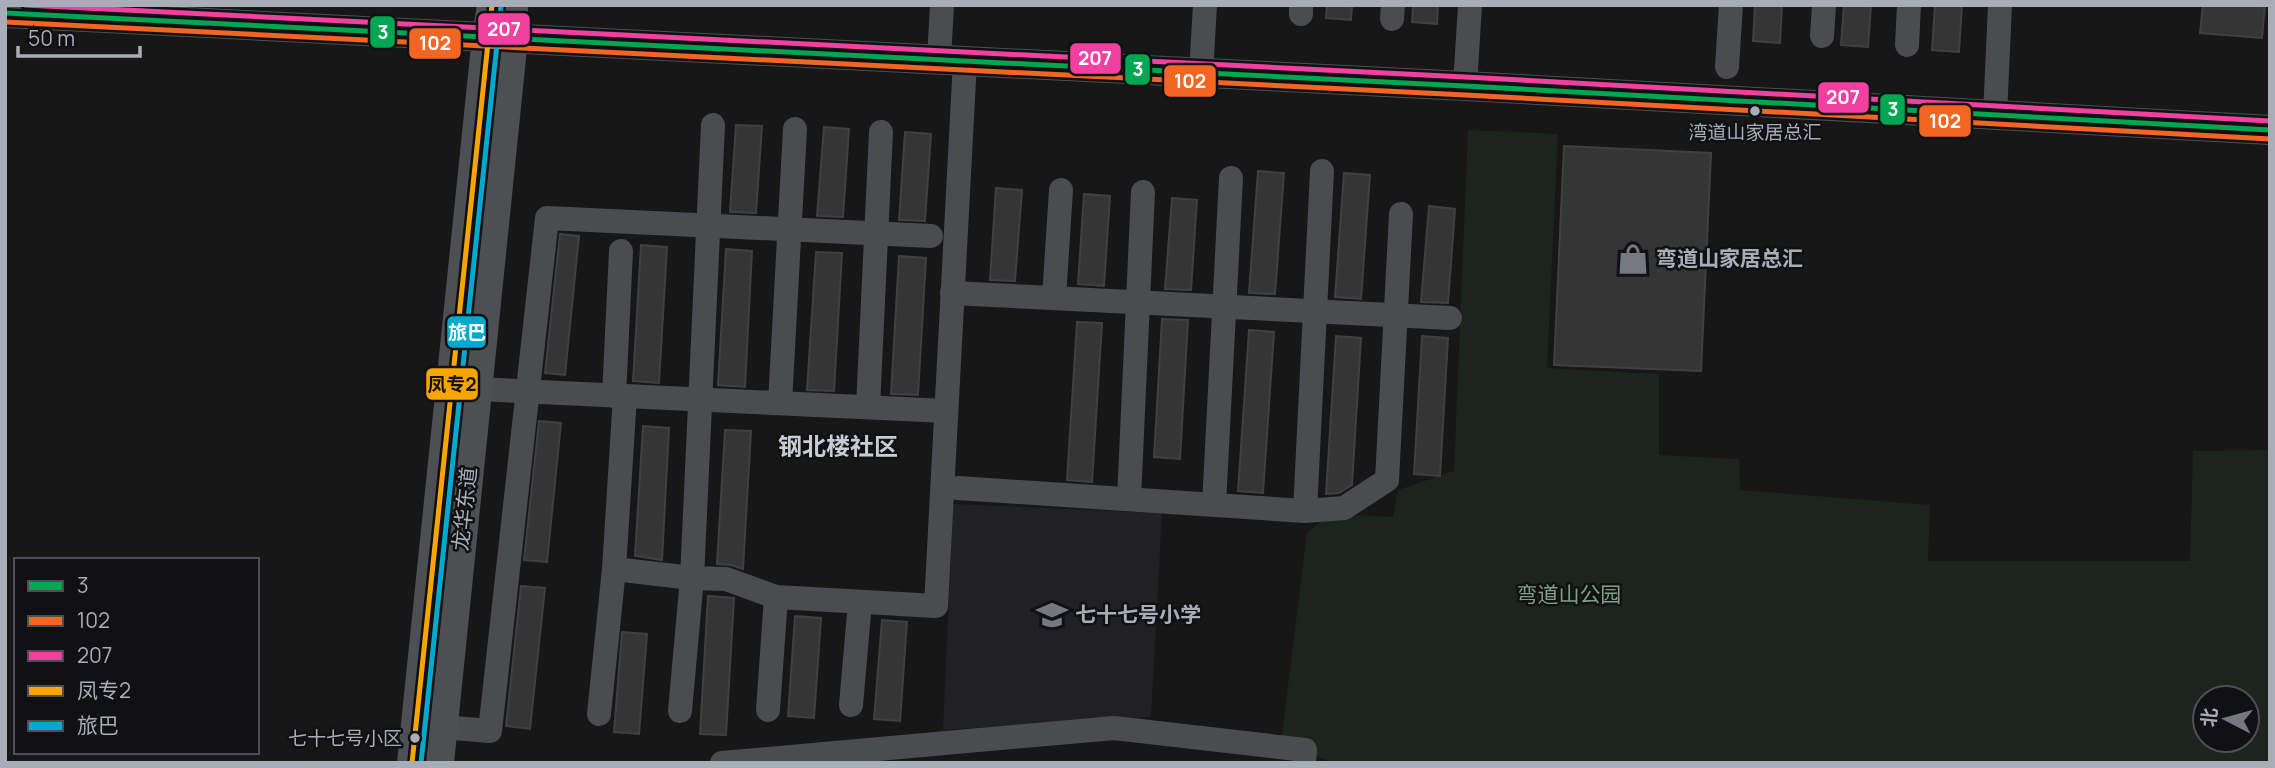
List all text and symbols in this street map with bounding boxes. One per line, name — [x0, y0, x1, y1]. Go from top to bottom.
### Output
line badge: 207 — [477, 12, 531, 46]
scale bar — [18, 14, 140, 58]
line badge: 3 — [369, 15, 396, 49]
text: 207 — [487, 16, 521, 42]
text: 3 — [377, 19, 389, 45]
text: 50 m — [28, 24, 75, 52]
line badge: 102 — [408, 27, 462, 60]
text: 102 — [419, 30, 451, 56]
line badge: 207 — [1069, 42, 1122, 75]
text: 207 — [1078, 45, 1112, 71]
line badge: 3 — [1124, 53, 1151, 86]
text: 3 — [1132, 56, 1144, 82]
line badge: 102 — [1163, 64, 1217, 98]
text: 102 — [1174, 68, 1206, 94]
line badge: 207 — [1817, 81, 1870, 114]
text: 207 — [1826, 84, 1860, 110]
line badge: 3 — [1879, 93, 1906, 126]
text: 3 — [1887, 96, 1899, 122]
marker: 湾道山家居总汇 — [1748, 104, 1762, 118]
line badge: 102 — [1918, 104, 1972, 138]
text: 102 — [1929, 108, 1961, 134]
place label: 湾道山家居总汇 — [1688, 119, 1822, 145]
shop icon: 弯道山家居总汇 — [1616, 242, 1650, 276]
place label: 弯道山家居总汇 — [1656, 244, 1803, 272]
line badge: 旅巴 — [446, 315, 487, 349]
text: 旅巴 — [448, 319, 486, 345]
line badge: 凤专2 — [425, 367, 479, 401]
text: 凤专2 — [427, 371, 477, 397]
district label: 钢北楼社区 — [778, 429, 898, 462]
street label: 龙华东道 — [446, 466, 482, 552]
legend — [14, 558, 259, 754]
text: 3 — [77, 571, 89, 599]
park label: 弯道山公园 — [1517, 580, 1622, 608]
school or university icon: 七十七号小学 — [1035, 598, 1069, 632]
place label: 七十七号小学 — [1075, 600, 1201, 628]
text: 102 — [77, 606, 110, 634]
text: 207 — [77, 641, 112, 669]
text: 凤专2 — [77, 676, 131, 704]
north arrow — [2191, 684, 2261, 754]
text: 北 — [2195, 706, 2223, 728]
text: 旅巴 — [77, 711, 119, 739]
place label: 七十七号小区 — [288, 725, 402, 751]
marker: 七十七号小区 — [408, 731, 422, 745]

